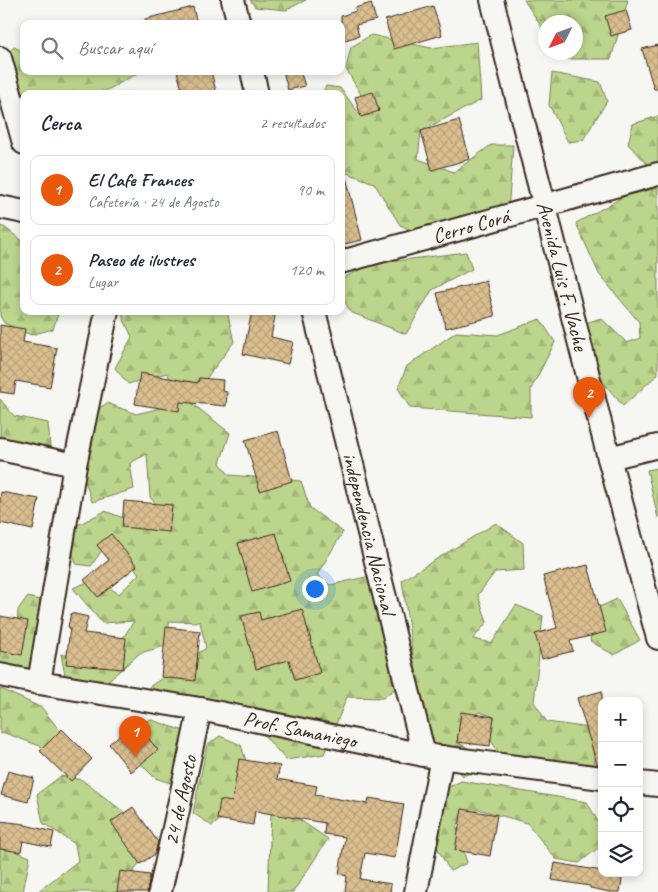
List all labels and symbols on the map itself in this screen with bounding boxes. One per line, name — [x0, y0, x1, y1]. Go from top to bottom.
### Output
north arrow — [538, 15, 583, 60]
street label: Avenida Luis F. Vache — [531, 199, 594, 355]
street label: Cerro Corá — [430, 202, 514, 249]
pin: 2 — [573, 377, 605, 418]
street label: independencia Nacional — [337, 450, 402, 620]
your location — [302, 576, 328, 602]
street label: Prof. Samaniego — [241, 705, 361, 754]
pin: 1 — [119, 716, 151, 757]
street label: 24 de Agosto — [158, 751, 203, 847]

